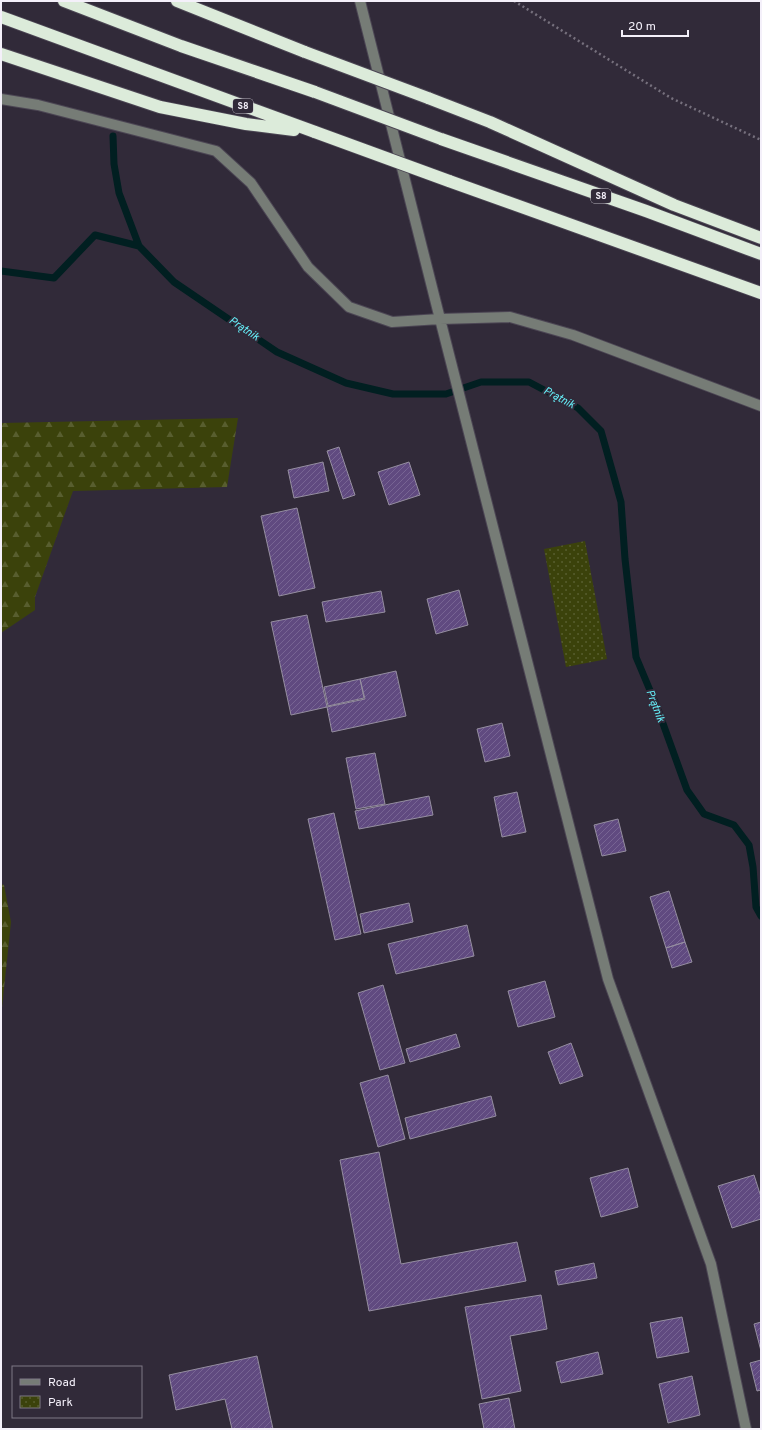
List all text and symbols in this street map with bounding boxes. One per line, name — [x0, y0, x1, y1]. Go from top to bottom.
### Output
scale bar — [622, 12, 688, 38]
text: 20 m — [628, 19, 656, 35]
road number: S8 — [233, 99, 253, 113]
road number: S8 — [591, 189, 611, 203]
water label: Prątnik — [226, 314, 262, 345]
water label: Prątnik — [541, 384, 578, 412]
water label: Prątnik — [642, 688, 668, 725]
legend — [12, 1366, 142, 1418]
text: Road — [48, 1375, 76, 1391]
text: Park — [48, 1395, 73, 1411]

